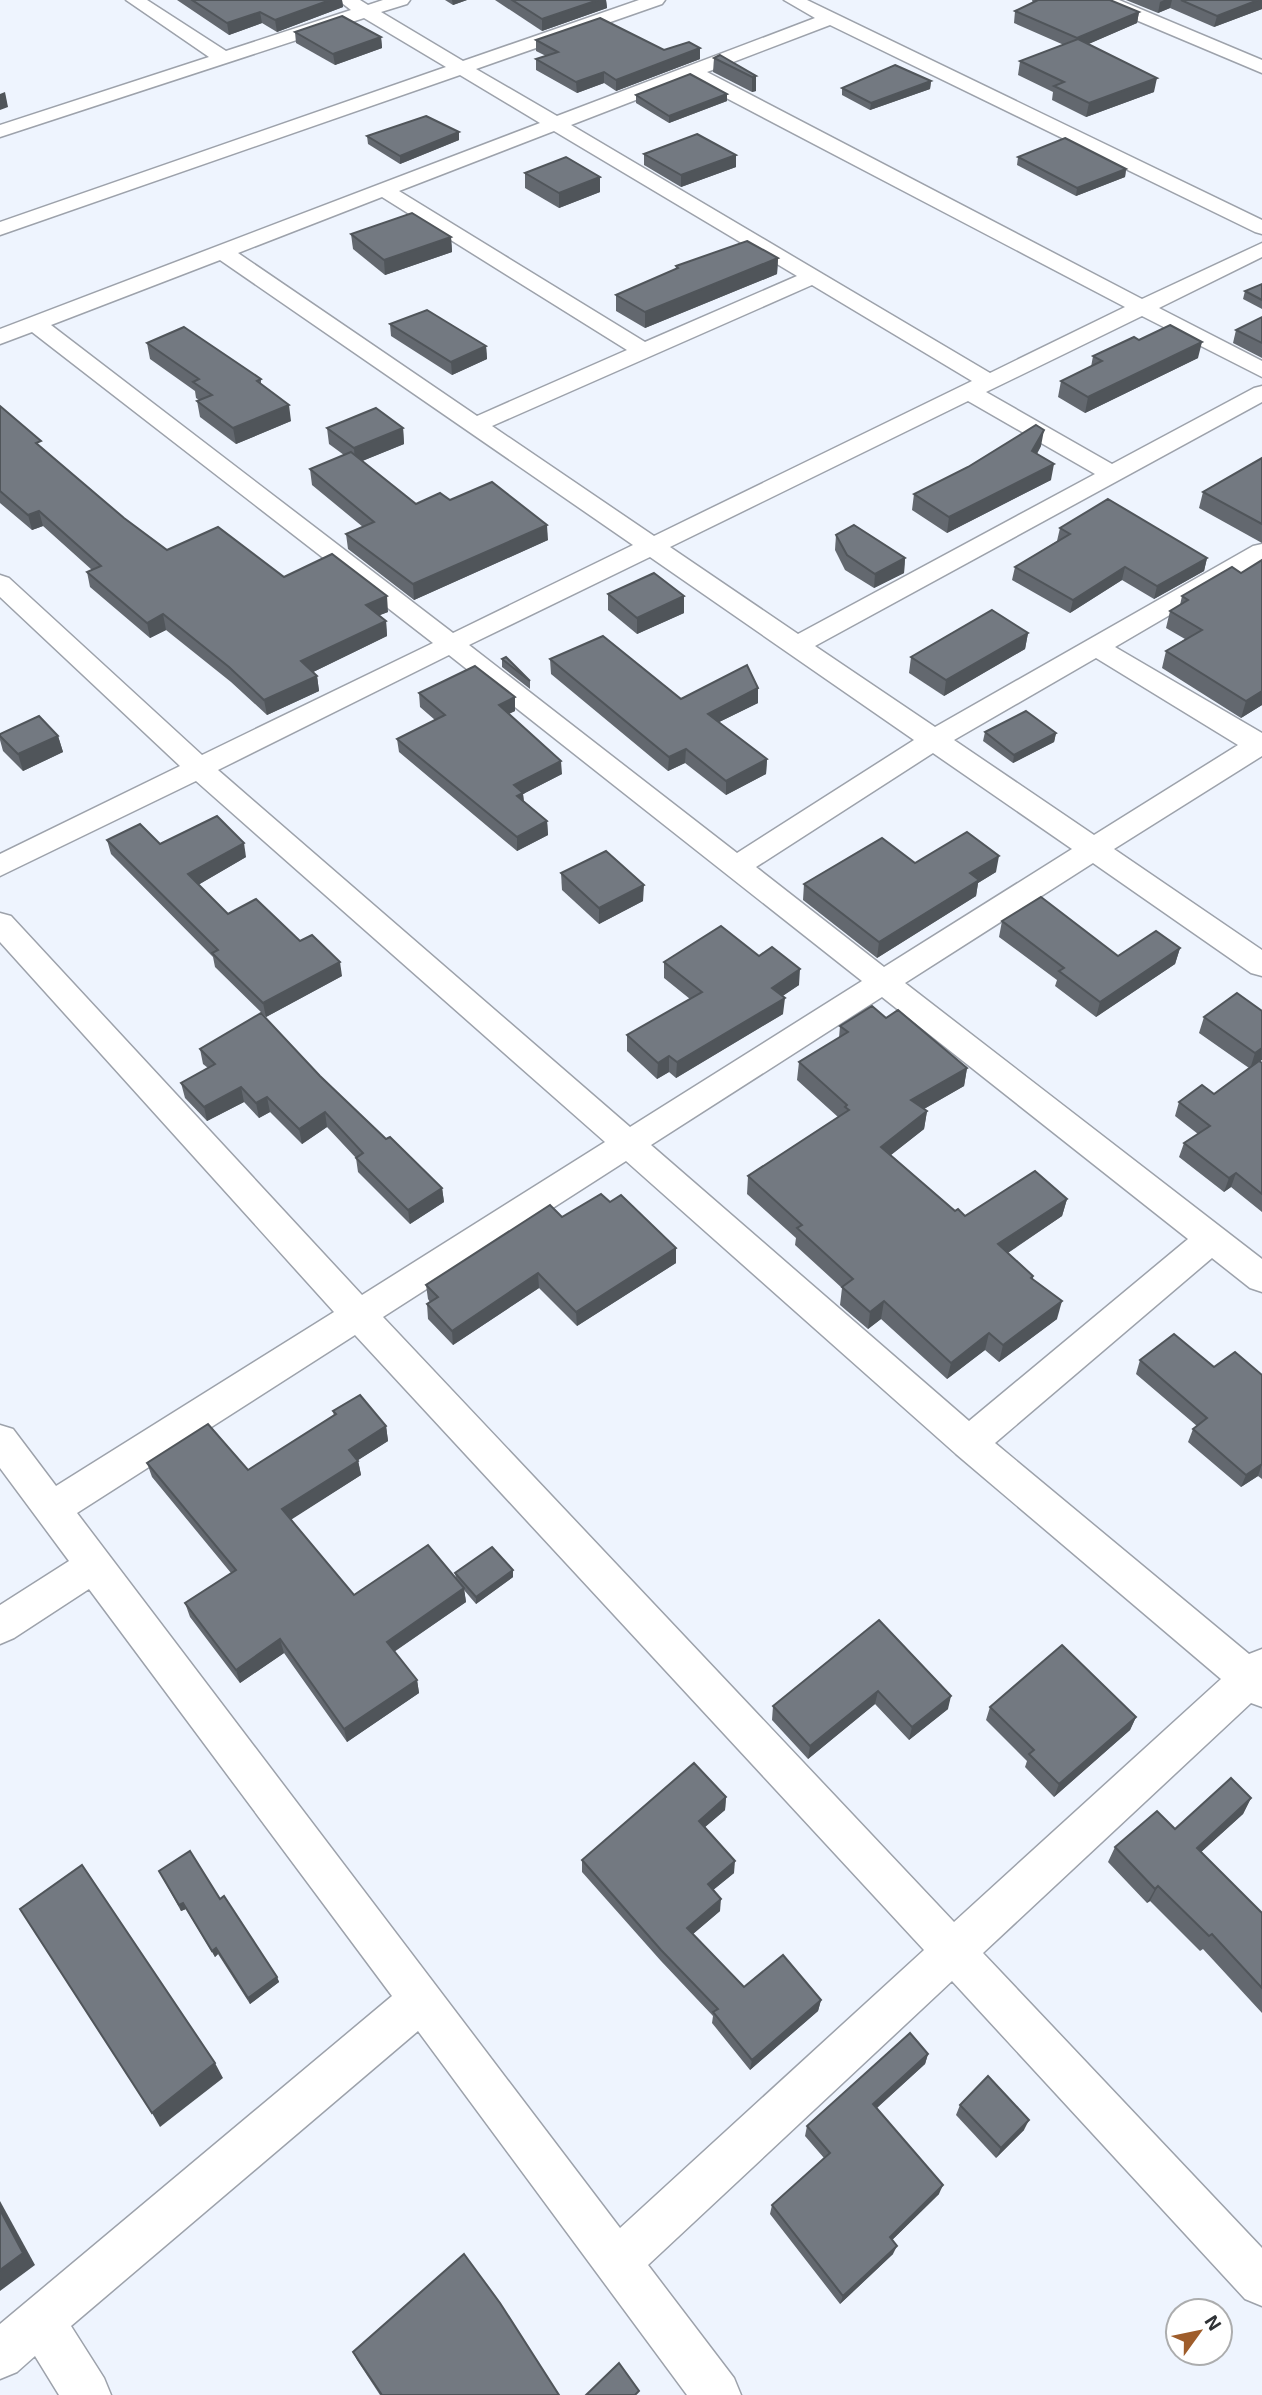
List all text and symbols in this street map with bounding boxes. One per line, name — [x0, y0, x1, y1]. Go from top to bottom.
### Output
north arrow — [1164, 2297, 1234, 2367]
text: N — [1200, 2310, 1227, 2334]

